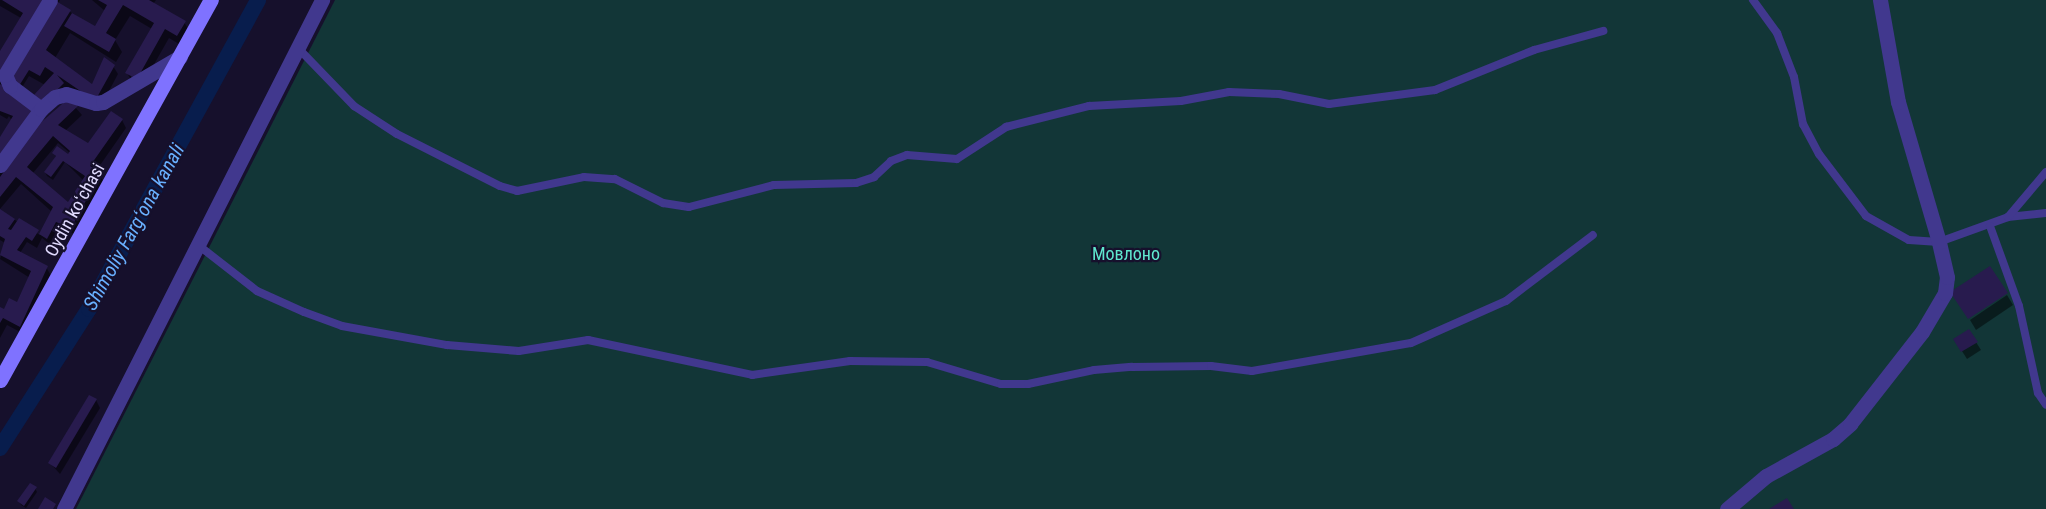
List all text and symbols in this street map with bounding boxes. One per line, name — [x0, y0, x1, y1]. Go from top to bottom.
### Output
water label: Shimoliy Fargʻona kanali — [78, 140, 190, 314]
street label: Oydin koʻchasi — [41, 160, 109, 260]
park label: Мовлоно — [1092, 243, 1160, 265]

